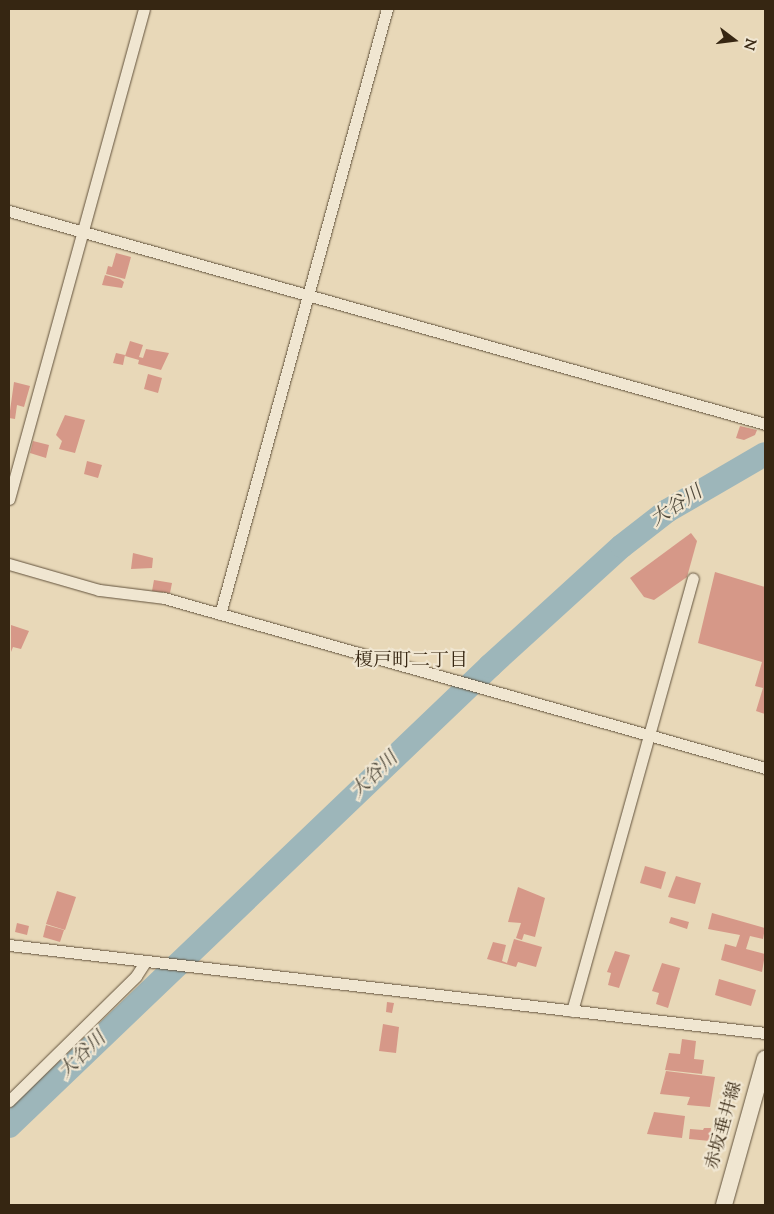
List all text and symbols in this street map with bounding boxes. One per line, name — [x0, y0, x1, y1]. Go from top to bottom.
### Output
north arrow — [709, 15, 759, 65]
text: N — [737, 36, 760, 52]
water label: 大谷川 — [647, 482, 707, 532]
district label: 榎戸町二丁目 — [354, 651, 468, 673]
water label: 大谷川 — [347, 748, 403, 804]
water label: 大谷川 — [55, 1028, 111, 1084]
street label: 赤坂垂井線 — [702, 1080, 748, 1172]

